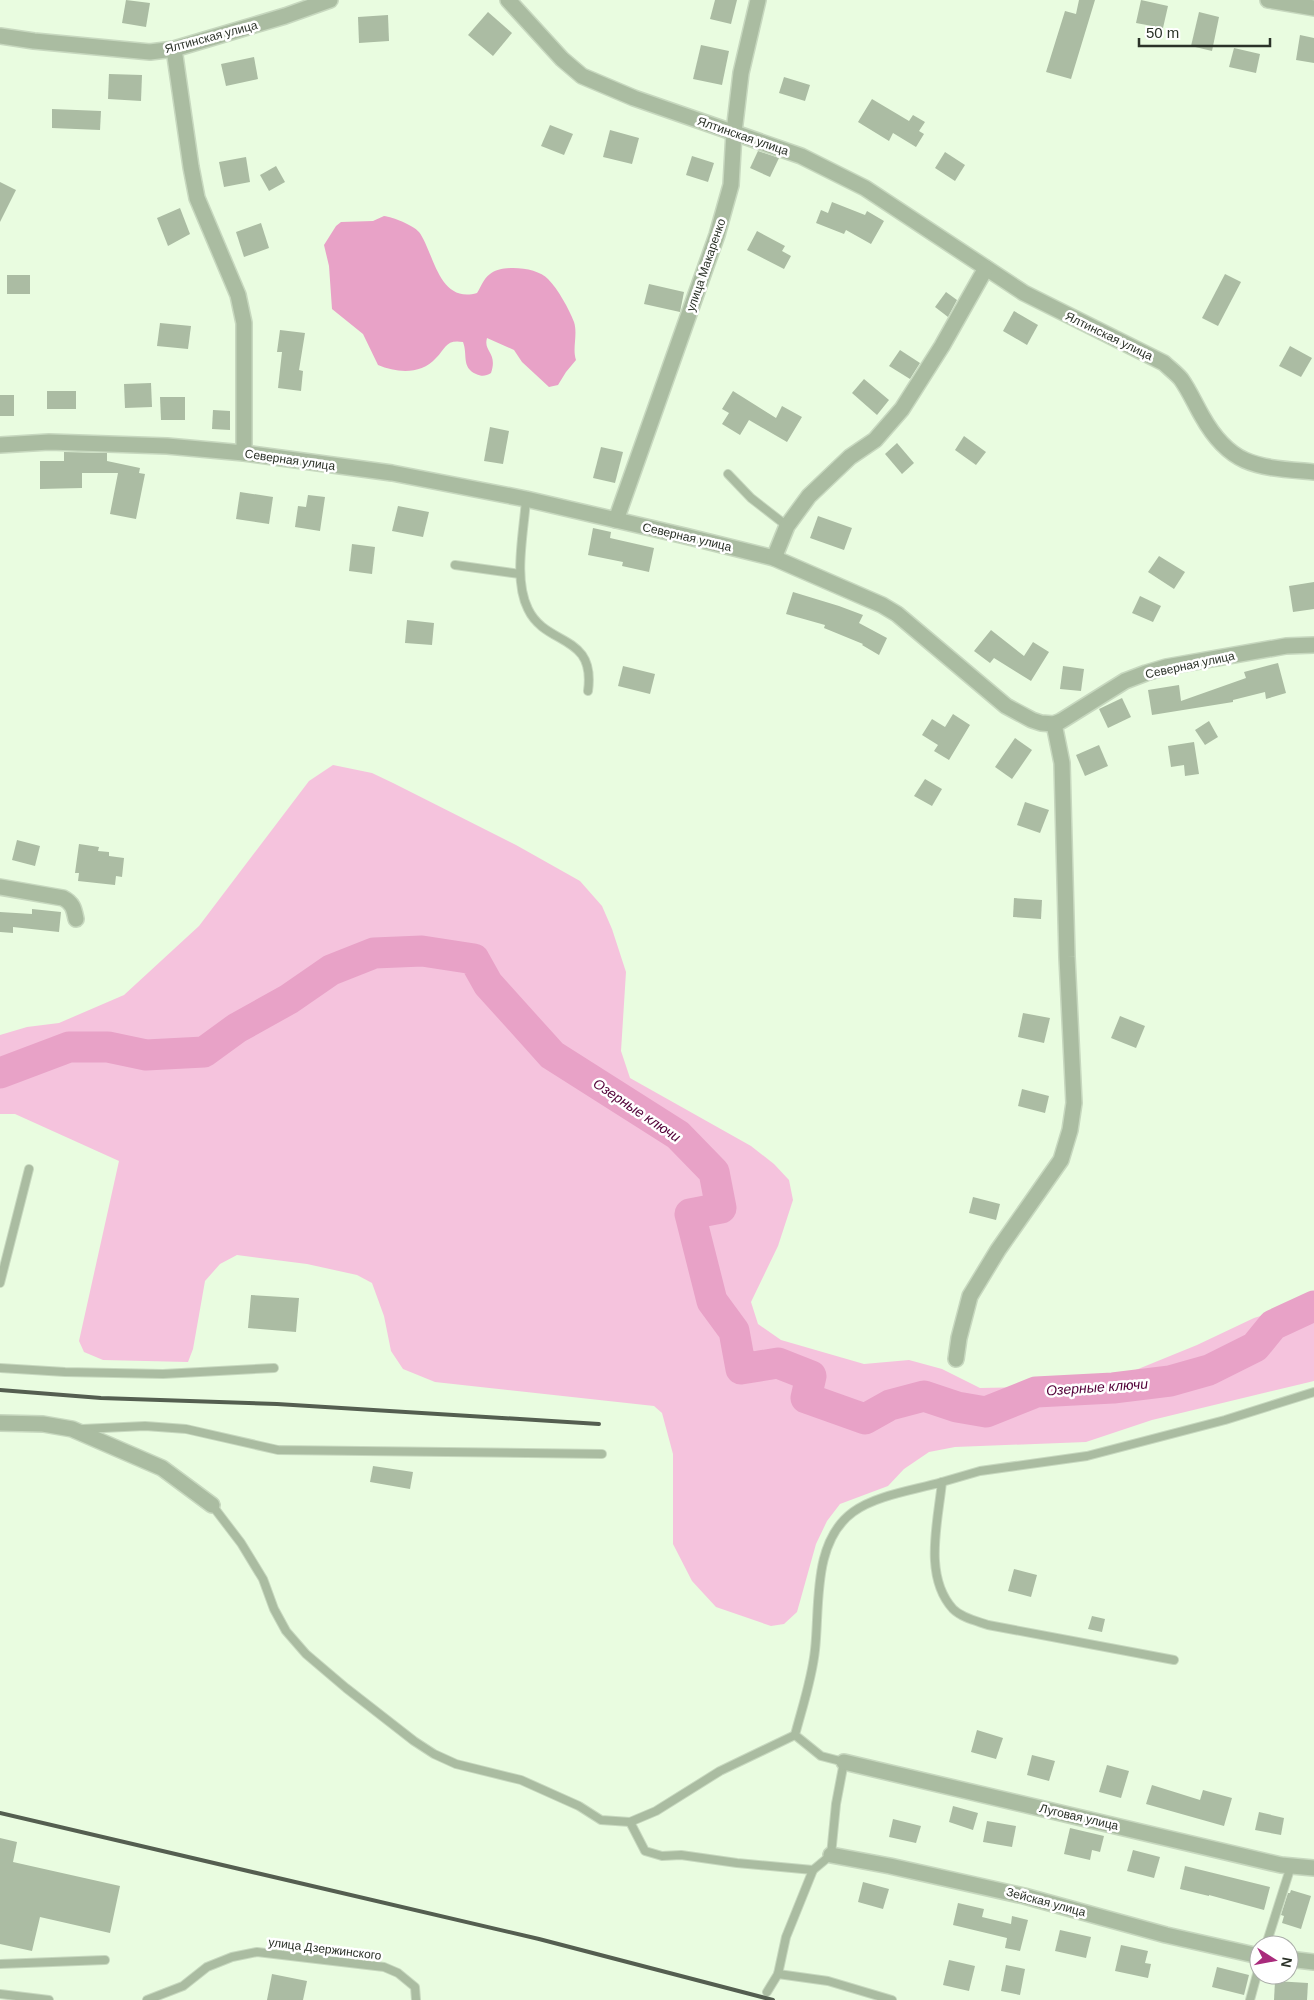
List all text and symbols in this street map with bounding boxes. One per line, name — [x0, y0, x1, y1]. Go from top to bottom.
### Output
scale bar — [1139, 15, 1270, 47]
street label: Ялтинская улица — [163, 18, 259, 56]
text: 50 m — [1146, 24, 1179, 41]
street label: Ялтинская улица — [696, 114, 791, 158]
street label: улица Макаренко — [684, 216, 729, 313]
street label: Ялтинская улица — [1063, 309, 1155, 363]
street label: Северная улица — [244, 447, 336, 473]
street label: Северная улица — [641, 520, 733, 554]
street label: Северная улица — [1144, 649, 1236, 681]
water label: Озерные ключи — [590, 1075, 684, 1145]
water label: Озерные ключи — [1046, 1375, 1149, 1399]
street label: Луговая улица — [1038, 1801, 1120, 1833]
street label: Зейская улица — [1005, 1885, 1088, 1919]
street label: улица Дзержинского — [268, 1935, 383, 1963]
north arrow — [1249, 1935, 1299, 1985]
text: N — [1278, 1956, 1296, 1969]

